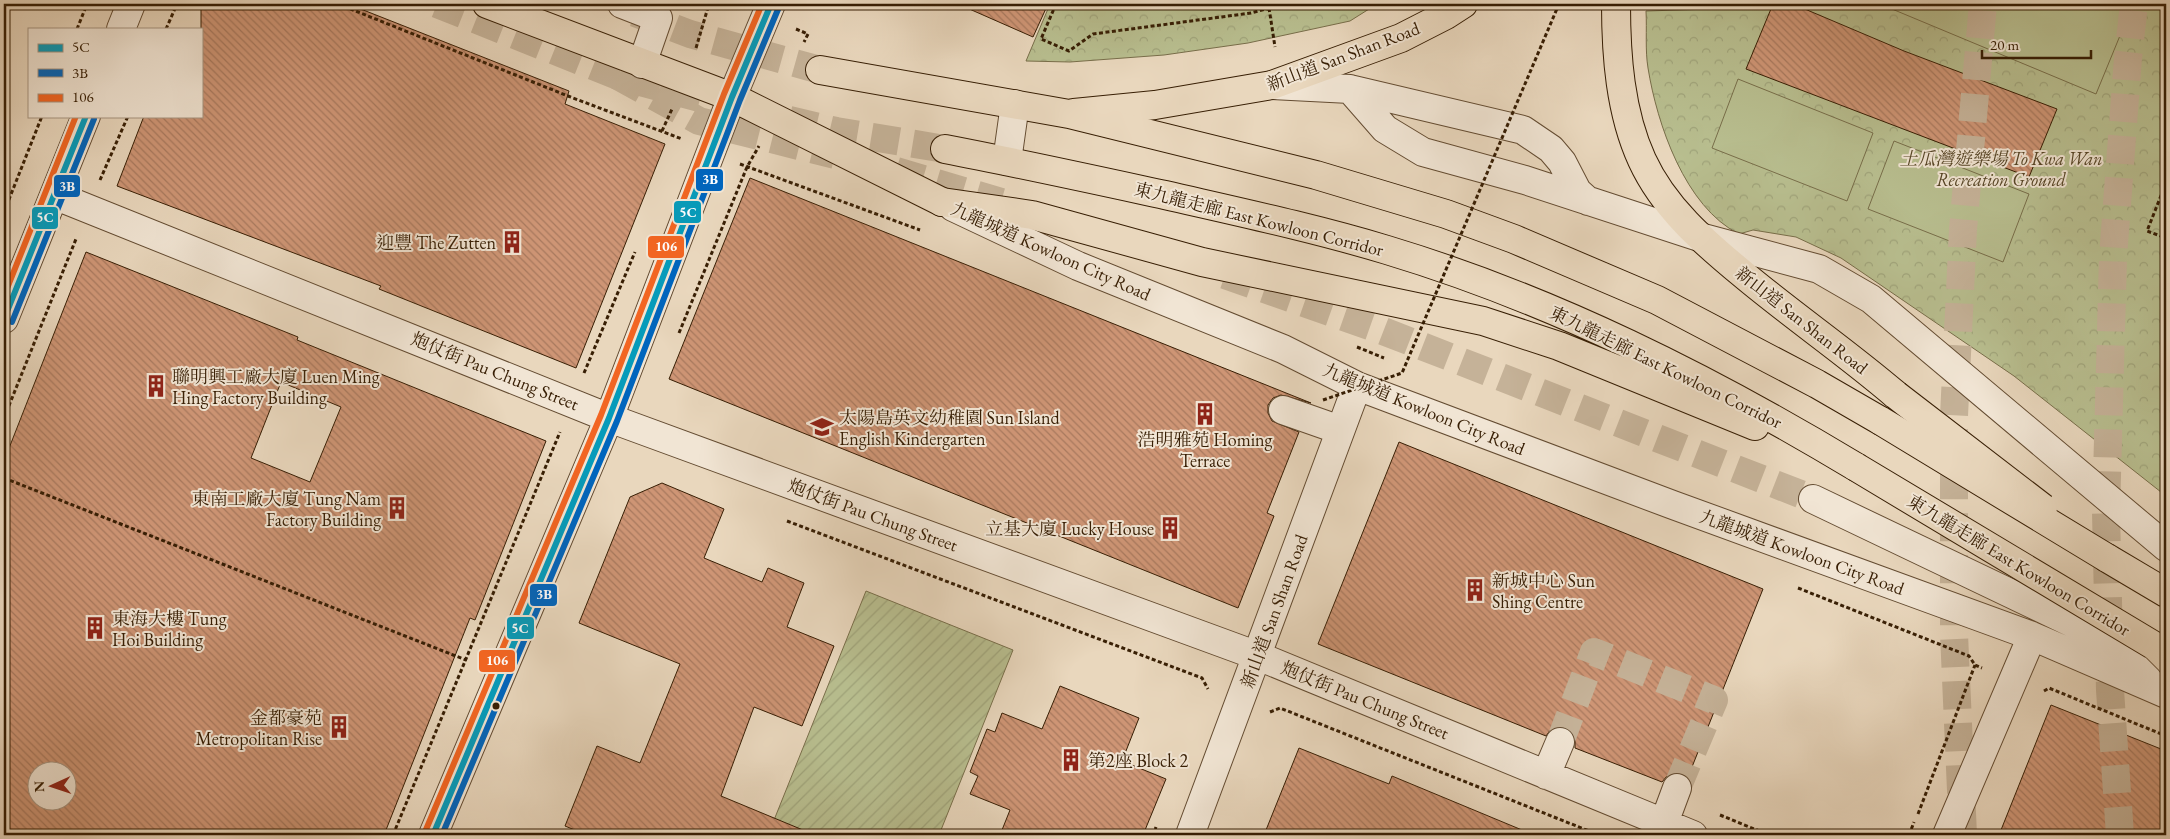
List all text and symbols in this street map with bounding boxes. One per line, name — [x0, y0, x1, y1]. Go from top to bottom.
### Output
street label: 新山道 San Shan Road — [1263, 16, 1424, 96]
legend — [28, 28, 202, 118]
scale bar — [1982, 28, 2091, 60]
text: 20 m — [1990, 35, 2019, 54]
text: 5C — [72, 37, 90, 56]
text: 3B — [72, 63, 88, 82]
text: 106 — [72, 87, 94, 106]
park label: 土瓜灣遊樂場 To Kwa Wan Recreation Ground — [1900, 147, 2102, 191]
line badge: 3B — [695, 168, 724, 192]
text: 3B — [702, 170, 718, 188]
line badge: 3B — [53, 174, 81, 198]
text: 3B — [59, 177, 75, 195]
street label: 東九龍走廊 East Kowloon Corridor — [1132, 177, 1386, 261]
street label: 九龍城道 Kowloon City Road — [948, 197, 1155, 306]
line badge: 5C — [673, 200, 702, 224]
text: 5C — [679, 203, 697, 221]
line badge: 5C — [31, 206, 59, 230]
text: 5C — [36, 208, 54, 226]
building icon: 迎豐 The Zutten — [499, 229, 525, 255]
place label: 迎豐 The Zutten — [376, 231, 496, 254]
line badge: 106 — [647, 235, 685, 259]
text: 106 — [655, 237, 678, 255]
street label: 新山道 San Shan Road — [1731, 261, 1874, 379]
street label: 東九龍走廊 East Kowloon Corridor — [1546, 301, 1786, 433]
street label: 炮仗街 Pau Chung Street — [408, 327, 583, 415]
street label: 九龍城道 Kowloon City Road — [1320, 358, 1529, 460]
place label: 聯明興工廠大廈 Luen Ming Hing Factory Building — [172, 365, 380, 409]
building icon: 聯明興工廠大廈 Luen Ming Hing Factory Building — [143, 373, 169, 399]
building icon: 浩明雅苑 Homing Terrace — [1192, 401, 1218, 427]
place label: 太陽島英文幼稚園 Sun Island English Kindergarten — [839, 406, 1060, 450]
school or university icon: 太陽島英文幼稚園 Sun Island English Kindergarten — [809, 414, 835, 440]
place label: 浩明雅苑 Homing Terrace — [1138, 428, 1273, 472]
street label: 炮仗街 Pau Chung Street — [785, 474, 961, 557]
place label: 東南工廠大廈 Tung Nam Factory Building — [191, 487, 381, 531]
street label: 東九龍走廊 East Kowloon Corridor — [1903, 489, 2135, 641]
building icon: 東南工廠大廈 Tung Nam Factory Building — [384, 495, 410, 521]
street label: 九龍城道 Kowloon City Road — [1697, 504, 1908, 600]
building icon: 立基大廈 Lucky House — [1157, 515, 1183, 541]
place label: 立基大廈 Lucky House — [985, 517, 1154, 540]
street label: 新山道 San Shan Road — [1236, 530, 1313, 691]
place label: 新城中心 Sun Shing Centre — [1492, 569, 1595, 613]
building icon: 新城中心 Sun Shing Centre — [1462, 577, 1488, 603]
line badge: 3B — [529, 583, 558, 607]
text: 3B — [536, 585, 552, 603]
place label: 東海大樓 Tung Hoi Building — [112, 607, 227, 651]
building icon: 東海大樓 Tung Hoi Building — [82, 615, 108, 641]
line badge: 5C — [506, 616, 535, 640]
text: 5C — [511, 619, 529, 637]
line badge: 106 — [478, 649, 516, 673]
text: 106 — [486, 651, 509, 669]
street label: 炮仗街 Pau Chung Street — [1278, 656, 1453, 744]
unlabelled marker — [491, 701, 501, 711]
place label: 金都豪苑 Metropolitan Rise — [196, 706, 322, 750]
building icon: 金都豪苑 Metropolitan Rise — [326, 714, 352, 740]
building icon: 第2座 Block 2 — [1058, 747, 1084, 773]
place label: 第2座 Block 2 — [1088, 749, 1188, 772]
north arrow — [28, 762, 78, 812]
text: N — [30, 780, 48, 793]

